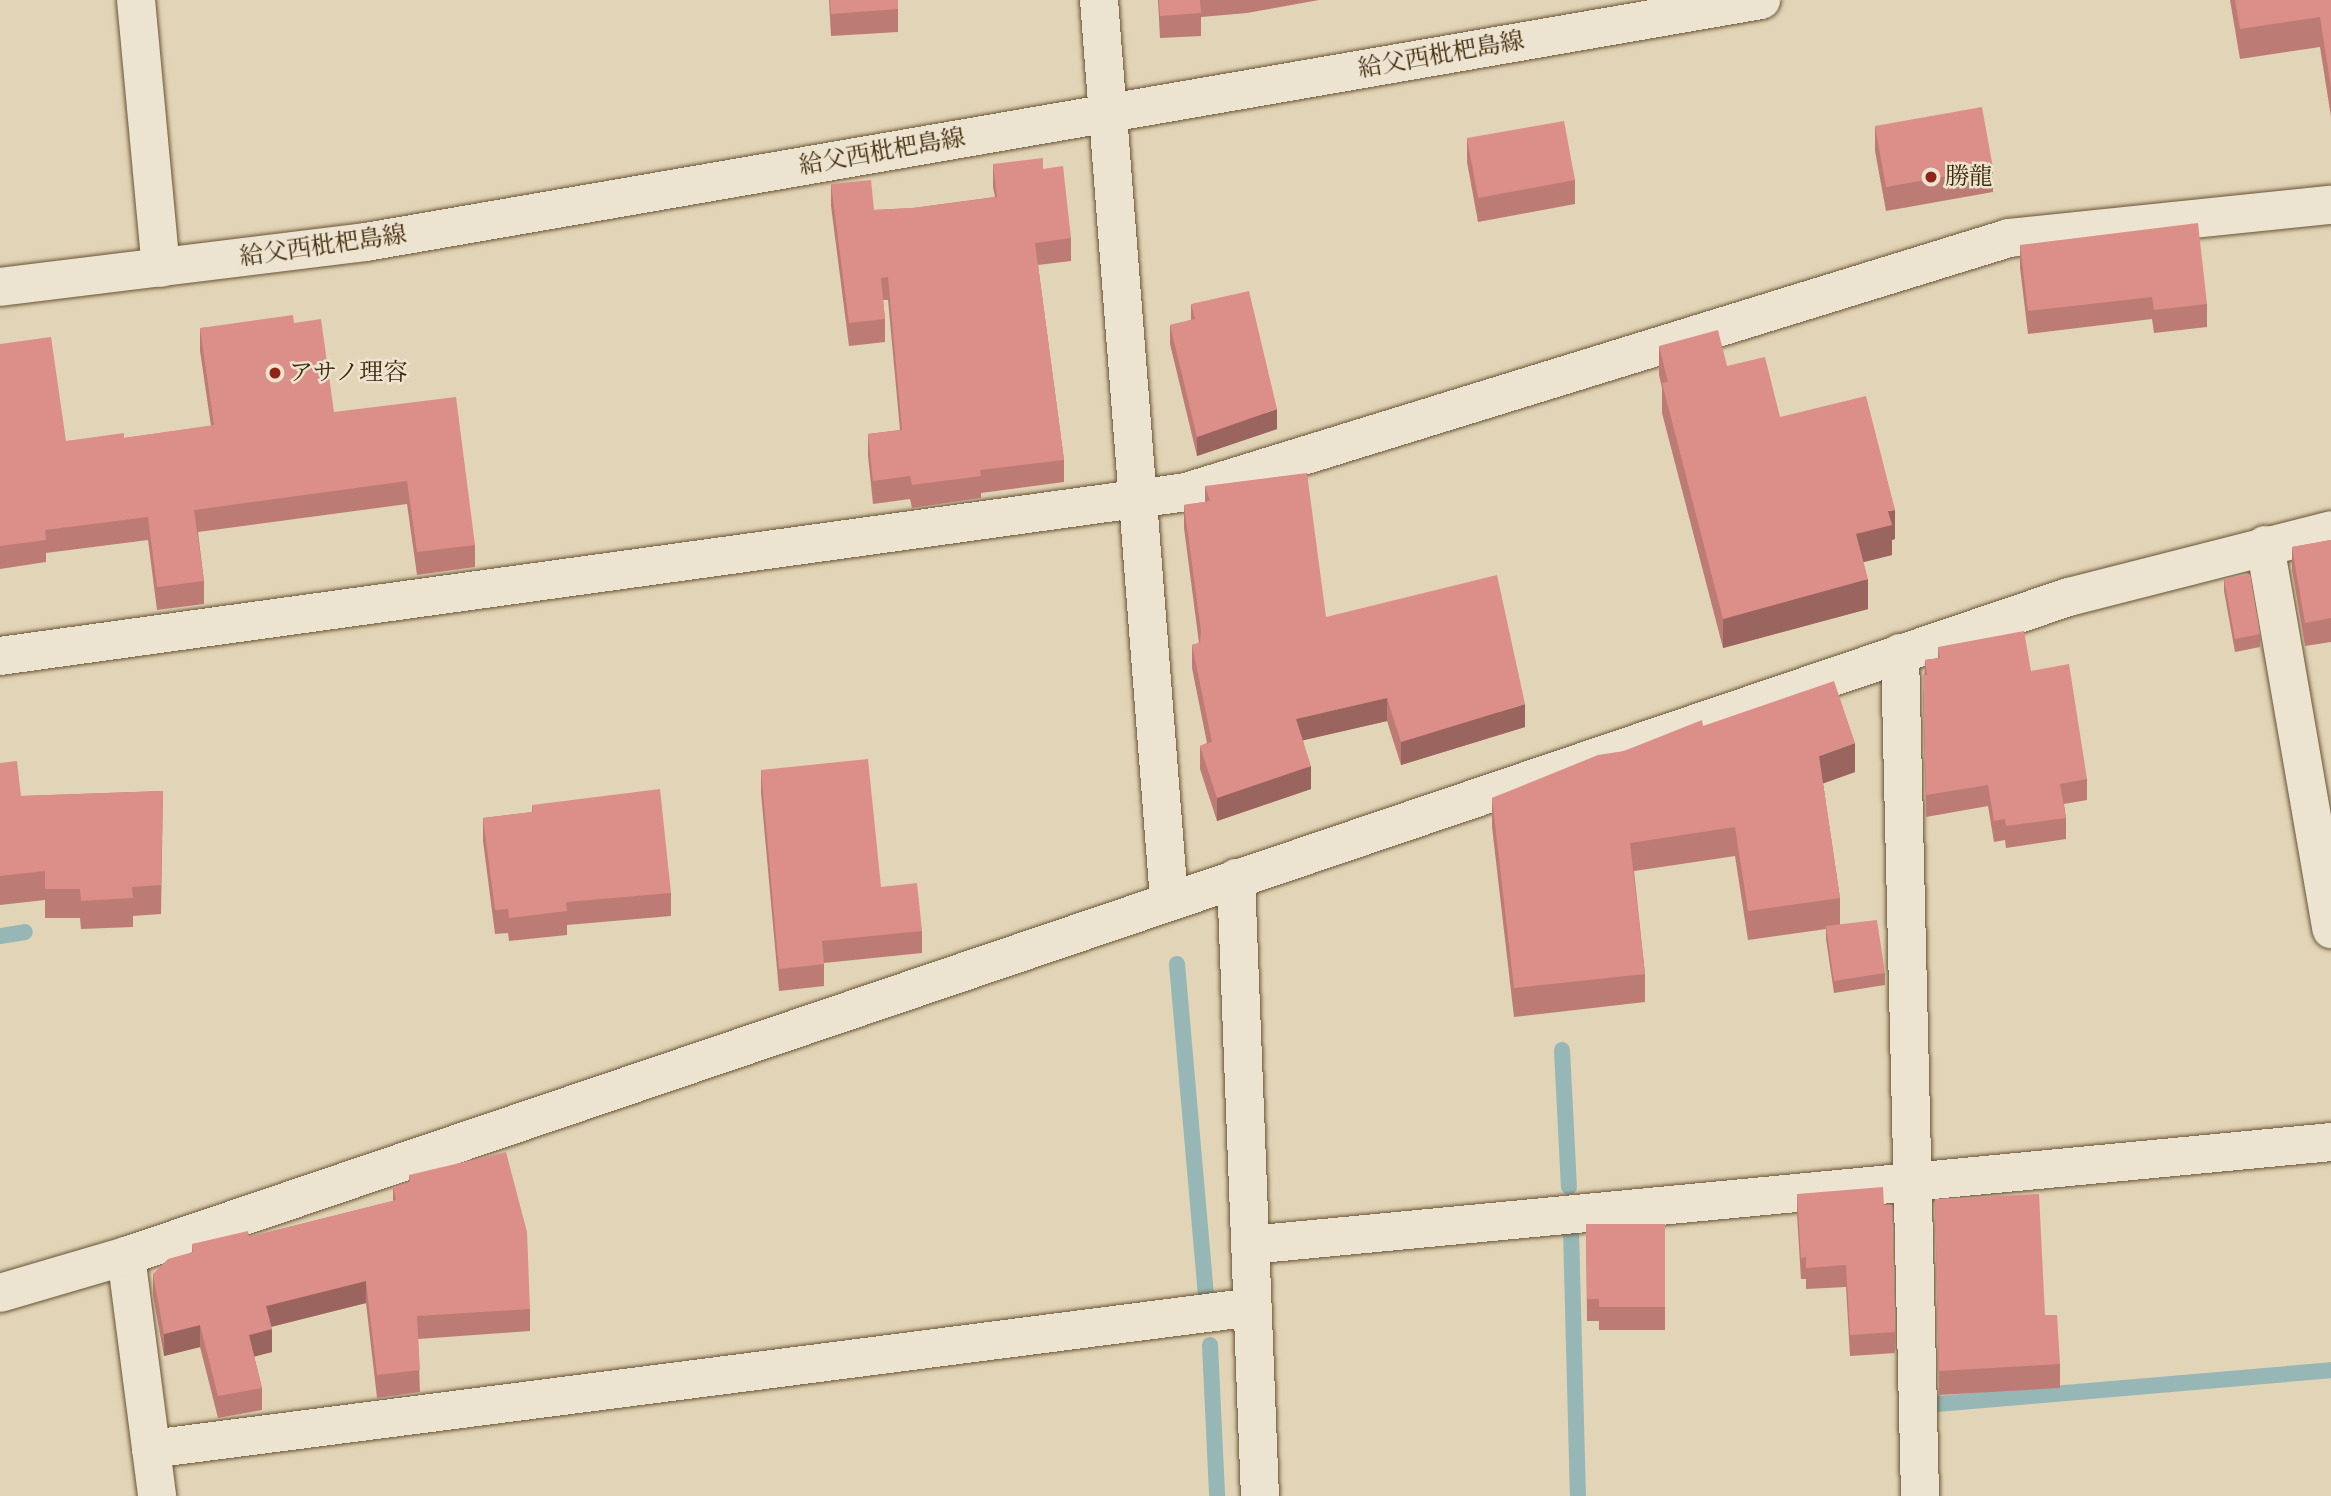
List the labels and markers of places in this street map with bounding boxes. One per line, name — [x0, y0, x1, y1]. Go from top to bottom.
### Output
place label: 勝龍 — [1945, 163, 1993, 191]
marker: 勝龍 — [1923, 169, 1939, 185]
place label: アサノ理容 — [289, 359, 409, 387]
marker: アサノ理容 — [267, 365, 283, 381]

